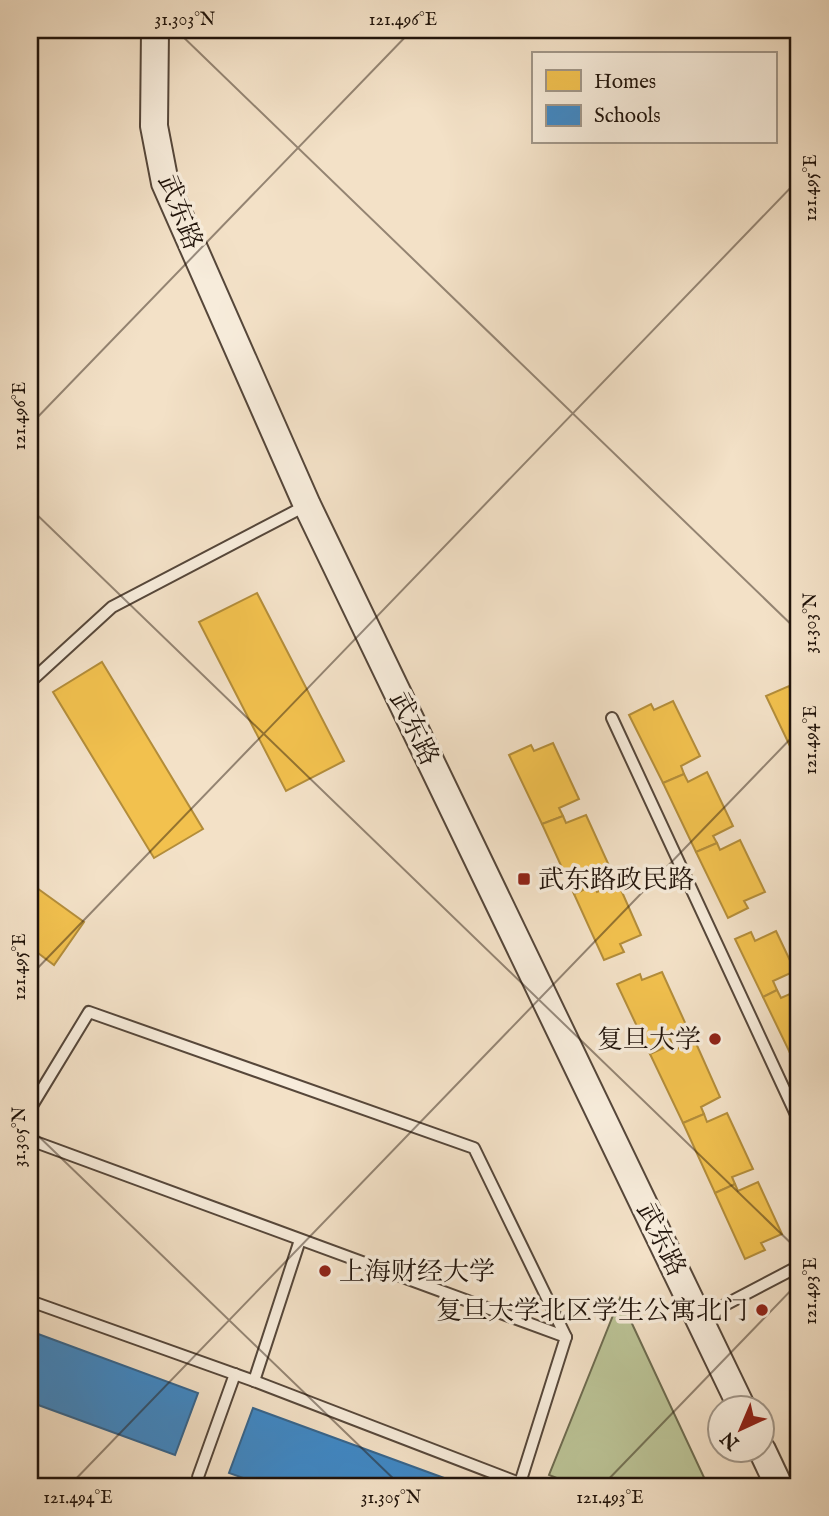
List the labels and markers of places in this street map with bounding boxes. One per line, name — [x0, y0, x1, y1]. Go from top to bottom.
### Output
place label: 武东路政民路 — [538, 864, 694, 897]
marker: 武东路政民路 — [516, 871, 532, 887]
place label: 复旦大学 — [597, 1024, 701, 1057]
marker: 复旦大学 — [707, 1031, 723, 1047]
place label: 上海财经大学 — [339, 1256, 495, 1289]
marker: 上海财经大学 — [317, 1263, 333, 1279]
place label: 复旦大学北区学生公寓北门 — [436, 1295, 748, 1328]
marker: 复旦大学北区学生公寓北门 — [754, 1302, 770, 1318]

